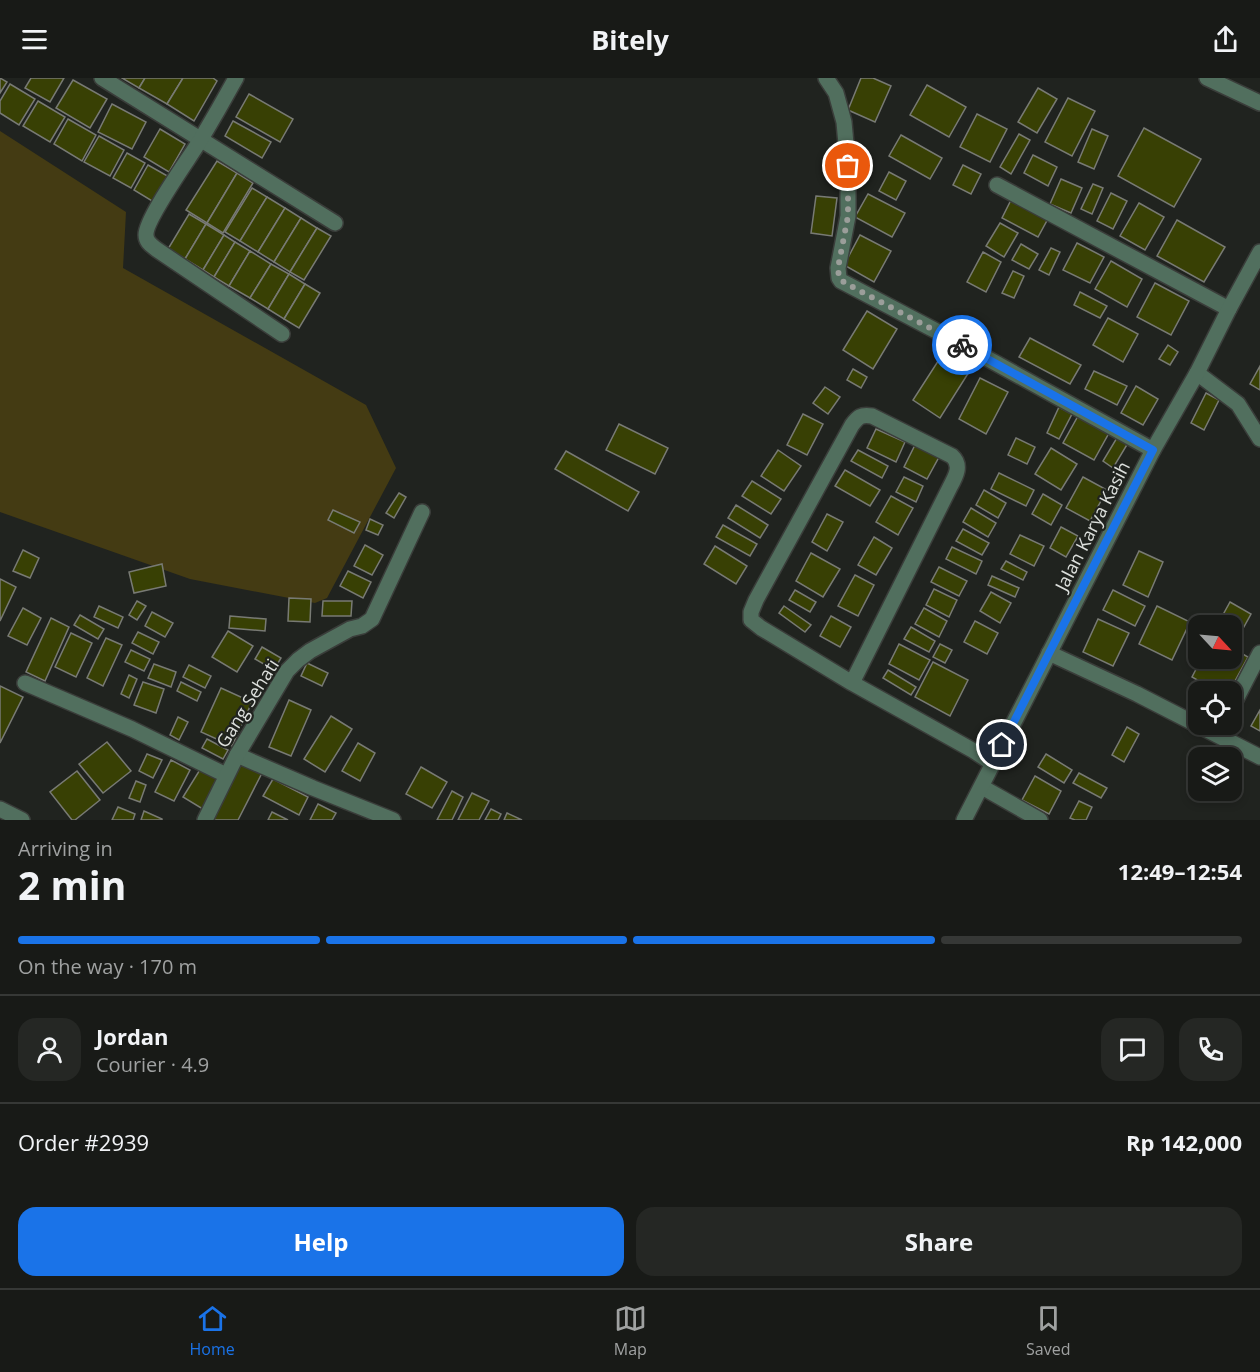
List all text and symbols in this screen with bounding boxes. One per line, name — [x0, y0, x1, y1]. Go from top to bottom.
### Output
text: Bitely — [591, 21, 669, 58]
icon: menu — [18, 23, 51, 56]
icon: share — [1209, 23, 1242, 56]
pin — [822, 140, 873, 191]
icon: bag — [831, 149, 864, 182]
courier — [932, 315, 992, 375]
icon: bike — [946, 329, 979, 362]
street label: Jalan Karya Kasih — [1048, 457, 1135, 597]
north arrow — [1188, 615, 1242, 669]
map controls — [1188, 615, 1242, 801]
street label: Gang Sehati — [210, 654, 284, 752]
button: locate — [1188, 681, 1242, 735]
pin — [976, 719, 1027, 770]
icon: home — [985, 728, 1018, 761]
button: layers — [1188, 747, 1242, 801]
text: Arriving in — [18, 835, 113, 862]
text: 12:49–12:54 — [1118, 856, 1242, 886]
text: 2 min — [18, 858, 126, 911]
text: On the way · 170 m — [18, 953, 197, 980]
button: person — [18, 1018, 81, 1081]
button: chat — [1101, 1018, 1164, 1081]
button: phone — [1179, 1018, 1242, 1081]
text: Jordan — [96, 1021, 169, 1051]
text: Courier · 4.9 — [96, 1051, 209, 1078]
text: Order #2939 — [18, 1127, 149, 1157]
text: Rp 142,000 — [1126, 1127, 1242, 1157]
button: Help — [18, 1207, 624, 1276]
button: Share — [636, 1207, 1242, 1276]
tab: Home — [190, 1302, 235, 1360]
tab: Map — [614, 1302, 647, 1360]
tab: Saved — [1026, 1302, 1070, 1360]

